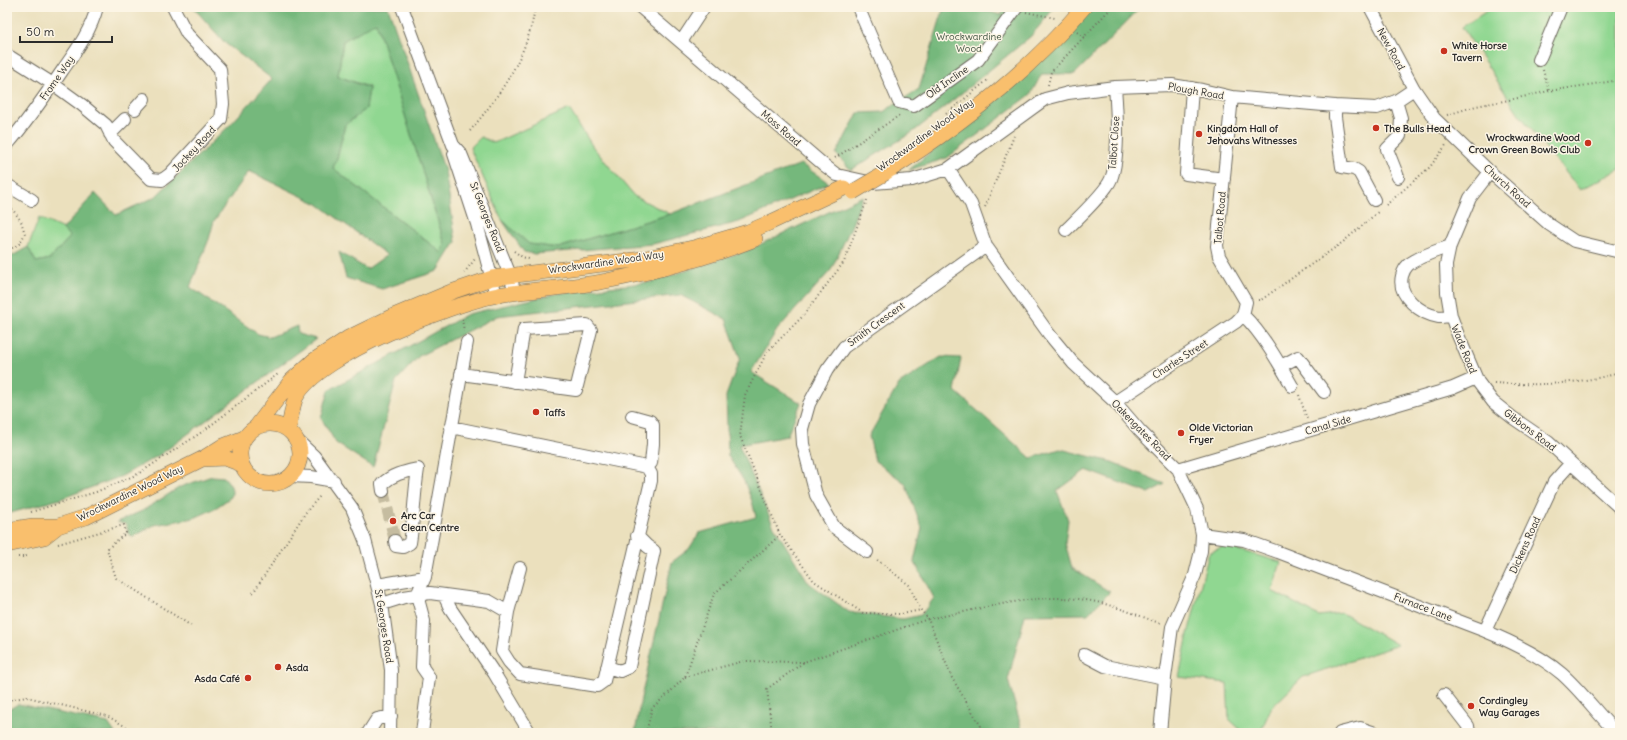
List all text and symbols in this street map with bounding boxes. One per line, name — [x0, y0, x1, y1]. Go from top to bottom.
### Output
scale bar — [20, 18, 112, 44]
text: 50 m — [26, 24, 55, 39]
street label: New Road — [1374, 26, 1408, 72]
park label: Wrockwardine Wood — [936, 30, 1002, 55]
place label: White Horse Tavern — [1452, 39, 1508, 64]
marker: White Horse Tavern — [1439, 46, 1449, 56]
street label: Frome Way — [37, 53, 77, 103]
street label: Old Incline — [923, 63, 971, 101]
street label: Plough Road — [1167, 80, 1225, 102]
street label: Wrockwardine Wood Way — [874, 96, 976, 174]
street label: Moss Road — [758, 107, 804, 149]
street label: Talbot Close — [1106, 116, 1122, 170]
place label: Kingdom Hall of Jehovahs Witnesses — [1207, 122, 1297, 147]
place label: The Bulls Head — [1384, 122, 1451, 135]
street label: Jockey Road — [170, 123, 219, 175]
marker: The Bulls Head — [1371, 123, 1381, 133]
marker: Kingdom Hall of Jehovahs Witnesses — [1194, 129, 1204, 139]
place label: Wrockwardine Wood Crown Green Bowls Club — [1469, 131, 1580, 156]
marker: Wrockwardine Wood Crown Green Bowls Club — [1583, 138, 1593, 148]
street label: Church Road — [1481, 161, 1533, 211]
street label: St Georges Road — [467, 180, 507, 254]
street label: Talbot Road — [1211, 191, 1229, 245]
street label: Wrockwardine Wood Way — [548, 247, 664, 277]
street label: Smith Crescent — [845, 298, 908, 349]
street label: Wade Road — [1448, 323, 1480, 375]
street label: Charles Street — [1150, 336, 1211, 382]
street label: Oakengates Road — [1109, 397, 1174, 463]
place label: Taffs — [544, 406, 566, 419]
street label: Gibbons Road — [1501, 406, 1559, 454]
marker: Taffs — [531, 407, 541, 417]
street label: Canal Side — [1303, 412, 1353, 438]
place label: Olde Victorian Fryer — [1189, 421, 1253, 446]
marker: Olde Victorian Fryer — [1176, 428, 1186, 438]
street label: Wrockwardine Wood Way — [75, 462, 185, 524]
place label: Arc Car Clean Centre — [401, 509, 460, 534]
street label: Dickens Road — [1507, 514, 1543, 576]
marker: Arc Car Clean Centre — [388, 516, 398, 526]
street label: St Georges Road — [372, 588, 396, 664]
street label: Furnace Lane — [1392, 590, 1454, 624]
place label: Asda — [286, 661, 309, 674]
marker: Asda — [273, 662, 283, 672]
place label: Asda Café — [194, 672, 241, 685]
marker: Asda Café — [243, 673, 253, 683]
place label: Cordingley Way Garages — [1479, 694, 1540, 719]
marker: Cordingley Way Garages — [1466, 701, 1476, 711]

